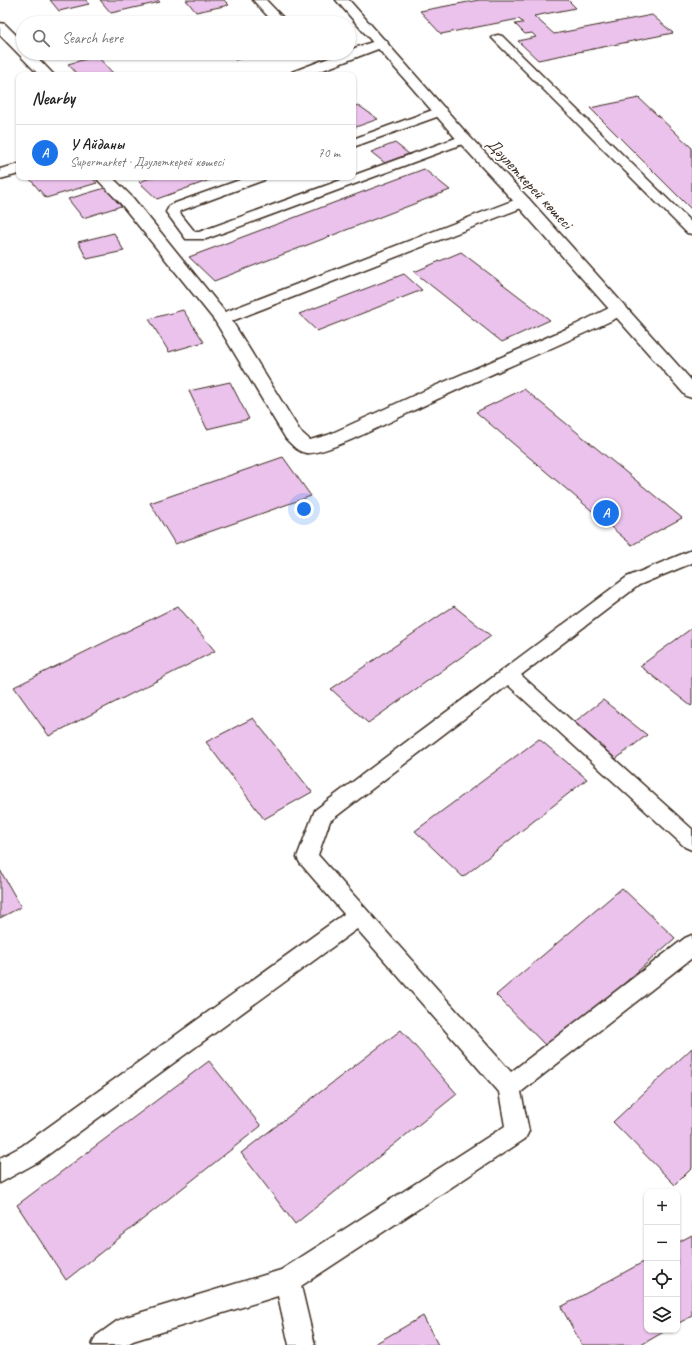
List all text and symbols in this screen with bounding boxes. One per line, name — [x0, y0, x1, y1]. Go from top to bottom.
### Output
search box — [16, 16, 356, 60]
icon: search — [30, 27, 52, 49]
text: Search here — [62, 29, 123, 48]
text: Nearby — [32, 88, 75, 109]
street label: Дәулеткерей көшесі — [482, 133, 579, 235]
text: У Айданы — [70, 135, 124, 154]
text: A — [42, 145, 48, 161]
text: 70 m — [318, 145, 340, 161]
text: Supermarket · Дәулеткерей көшесі — [70, 154, 224, 170]
pin: A — [593, 498, 619, 528]
your location — [294, 499, 314, 519]
map controls — [644, 1189, 680, 1333]
button: + — [644, 1189, 680, 1225]
button: − — [644, 1225, 680, 1261]
button: locate — [644, 1261, 680, 1297]
button: layers — [644, 1297, 680, 1333]

